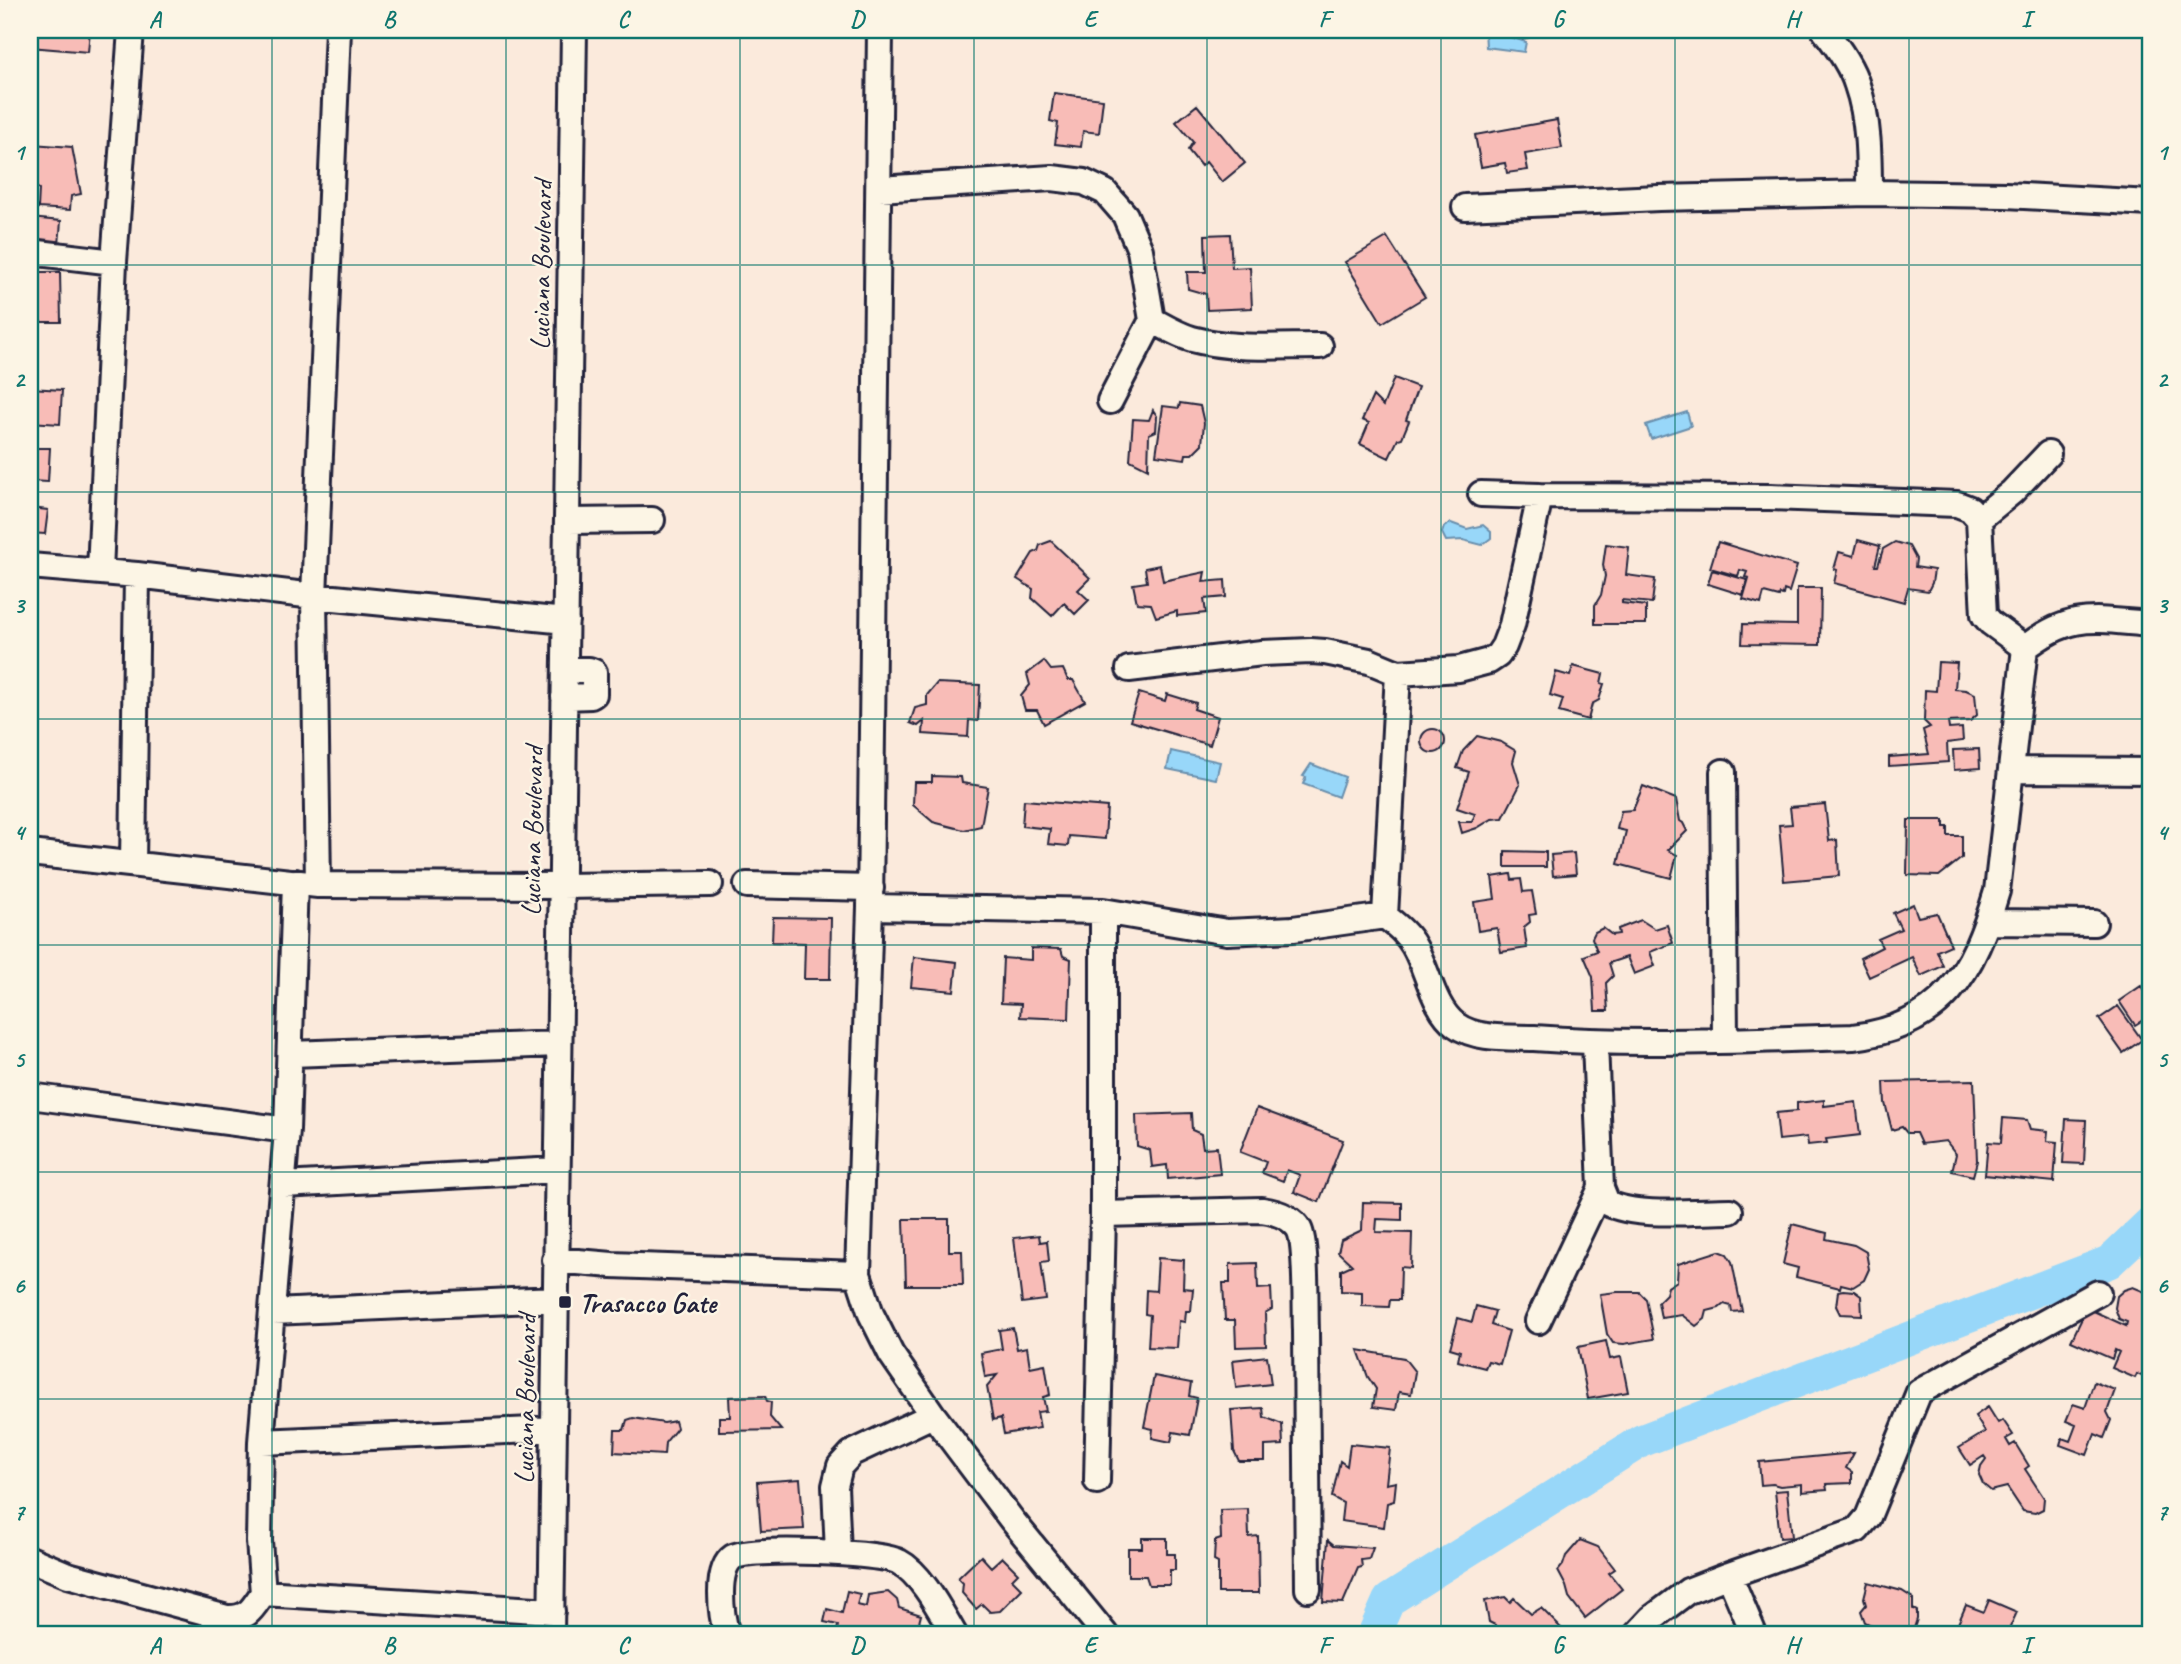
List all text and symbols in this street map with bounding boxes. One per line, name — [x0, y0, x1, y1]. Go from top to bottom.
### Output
text: A — [149, 5, 163, 34]
text: B — [383, 5, 397, 34]
text: C — [618, 5, 632, 34]
text: D — [850, 5, 866, 34]
text: E — [1084, 5, 1100, 34]
text: F — [1319, 5, 1335, 34]
text: G — [1552, 5, 1567, 34]
text: H — [1785, 5, 1803, 34]
text: I — [2021, 5, 2036, 34]
text: 1 — [14, 138, 27, 167]
text: 1 — [2157, 138, 2170, 167]
street label: Luciana Boulevard — [522, 176, 560, 350]
text: 2 — [14, 365, 27, 394]
text: 2 — [2157, 365, 2170, 394]
text: 3 — [14, 591, 27, 620]
text: 3 — [2157, 591, 2170, 620]
street label: Luciana Boulevard — [513, 742, 551, 916]
text: 4 — [14, 818, 27, 847]
text: 4 — [2157, 818, 2170, 847]
text: 5 — [14, 1045, 26, 1074]
text: 5 — [2157, 1045, 2169, 1074]
text: 6 — [14, 1271, 27, 1300]
text: 6 — [2157, 1271, 2170, 1300]
place label: Trasacco Gate — [579, 1285, 719, 1320]
marker: Trasacco Gate — [557, 1294, 573, 1310]
street label: Luciana Boulevard — [506, 1310, 544, 1484]
text: 7 — [14, 1498, 27, 1527]
text: 7 — [2157, 1498, 2170, 1527]
text: A — [149, 1631, 163, 1660]
text: B — [383, 1631, 397, 1660]
text: C — [618, 1631, 632, 1660]
text: D — [850, 1631, 866, 1660]
text: E — [1084, 1631, 1100, 1660]
text: F — [1319, 1631, 1335, 1660]
text: G — [1552, 1631, 1567, 1660]
text: H — [1785, 1631, 1803, 1660]
text: I — [2021, 1631, 2036, 1660]

